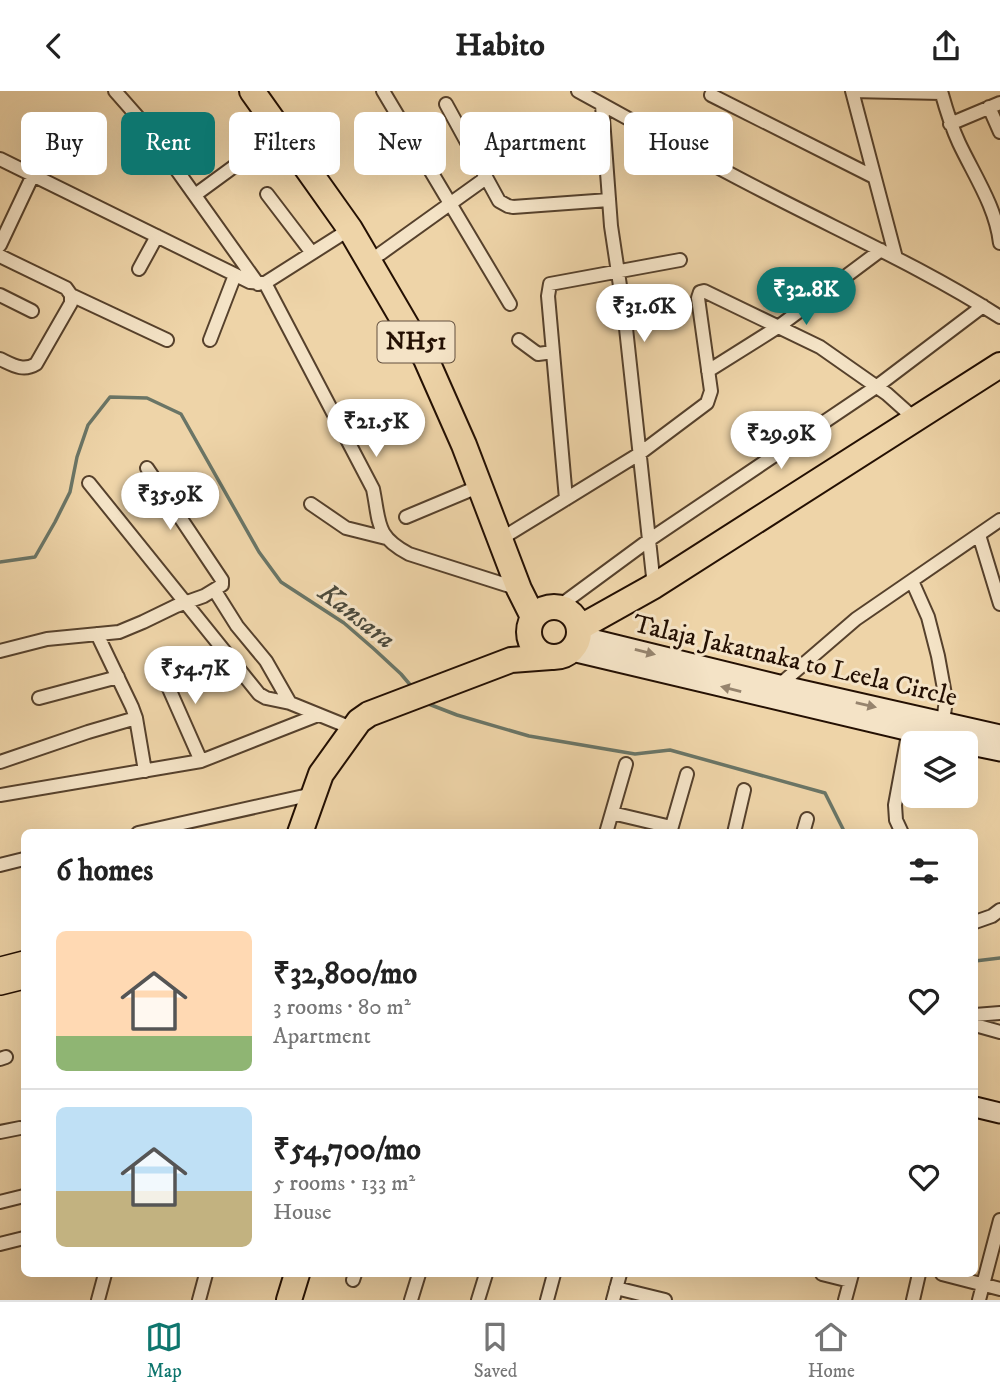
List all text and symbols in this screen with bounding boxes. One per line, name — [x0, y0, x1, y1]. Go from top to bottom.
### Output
text: Habito — [455, 26, 545, 66]
icon: back — [35, 27, 73, 65]
icon: share — [927, 27, 965, 65]
chip: Buy — [21, 112, 107, 175]
chip: Rent — [121, 112, 215, 175]
chip: Filters — [229, 112, 340, 175]
chip: New — [354, 112, 446, 175]
chip: Apartment — [460, 112, 610, 175]
chip: House — [624, 112, 733, 175]
pin: ₹32.8K — [749, 267, 863, 327]
text: ₹32.8K — [773, 275, 839, 304]
pin: ₹31.6K — [587, 285, 701, 344]
text: ₹31.6K — [612, 292, 676, 321]
road number: NH51 — [378, 321, 454, 363]
pin: ₹21.5K — [319, 399, 433, 459]
text: ₹21.5K — [343, 407, 409, 436]
pin: ₹29.9K — [724, 411, 838, 471]
text: ₹29.9K — [746, 419, 816, 448]
pin: ₹35.9K — [113, 473, 227, 532]
text: ₹35.9K — [137, 480, 203, 509]
water label: Kansara — [311, 574, 402, 657]
street label: Talaja Jakatnaka to Leela Circle — [630, 608, 960, 714]
pin: ₹54.7K — [138, 647, 252, 706]
one-way arrow — [634, 647, 656, 658]
text: ₹54.7K — [160, 654, 230, 683]
one-way arrow — [720, 683, 742, 694]
one-way arrow — [856, 700, 878, 711]
map controls — [901, 731, 978, 808]
button: layers — [901, 731, 978, 808]
icon: filters — [905, 852, 943, 890]
text: 6 homes — [56, 853, 153, 890]
text: ₹32,800/mo — [273, 956, 417, 993]
icon: home — [112, 959, 196, 1043]
icon: heart — [905, 982, 943, 1020]
text: 3 rooms · 80 m² — [273, 993, 411, 1022]
text: Apartment — [273, 1022, 371, 1051]
text: ₹54,700/mo — [273, 1132, 421, 1169]
icon: home — [112, 1135, 196, 1219]
icon: heart — [905, 1158, 943, 1196]
text: 5 rooms · 133 m² — [273, 1169, 415, 1198]
text: House — [273, 1198, 331, 1227]
tab: Map — [145, 1318, 183, 1383]
tab: Saved — [474, 1318, 517, 1383]
tab: Home — [808, 1318, 855, 1383]

